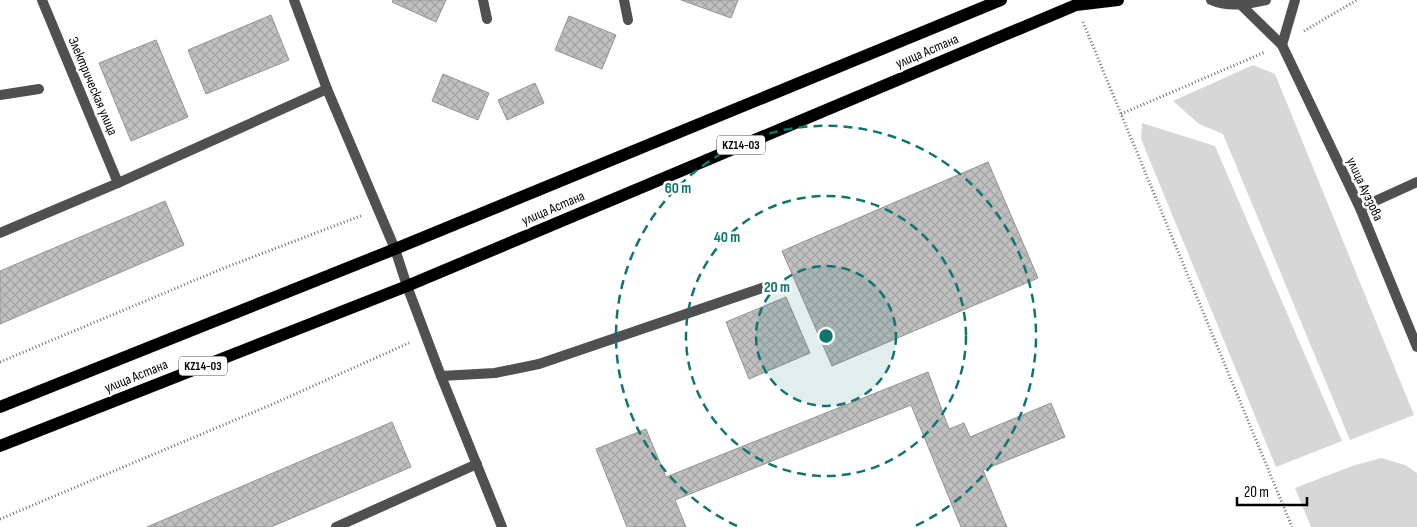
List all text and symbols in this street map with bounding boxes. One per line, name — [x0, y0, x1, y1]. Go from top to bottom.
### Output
street label: улица Астана — [893, 30, 961, 72]
street label: Электрическая улица — [65, 34, 121, 138]
road number: KZ14-03 — [717, 136, 765, 154]
street label: улица Ауэзова — [1343, 155, 1387, 223]
text: 60 m — [665, 179, 691, 198]
street label: улица Астана — [519, 187, 587, 229]
text: 40 m — [714, 228, 740, 247]
text: 20 m — [764, 278, 790, 297]
centre of rings — [817, 327, 835, 345]
street label: улица Астана — [102, 356, 170, 396]
road number: KZ14-03 — [179, 356, 227, 376]
scale bar — [1237, 474, 1307, 506]
text: 20 m — [1244, 483, 1269, 502]

